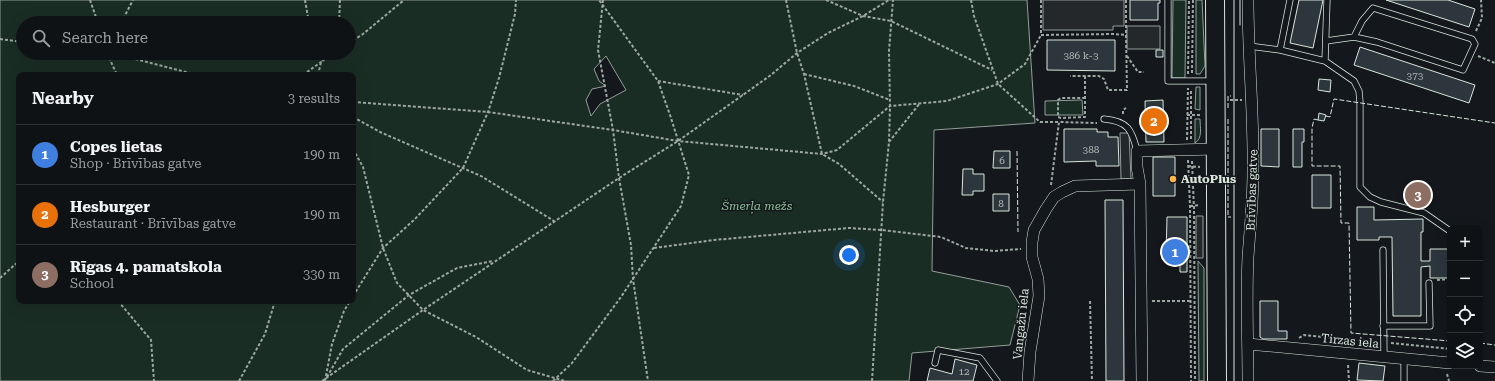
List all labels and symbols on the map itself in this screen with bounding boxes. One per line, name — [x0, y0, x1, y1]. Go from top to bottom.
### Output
house number: 386 k-3 — [1063, 50, 1099, 61]
house number: 373 — [1407, 70, 1424, 81]
pin: 2 — [1141, 106, 1167, 136]
house number: 388 — [1083, 144, 1100, 155]
street label: Brīvības gatve — [1244, 149, 1260, 231]
house number: 6 — [999, 155, 1005, 166]
place label: AutoPlus — [1181, 172, 1236, 186]
marker: AutoPlus — [1168, 174, 1178, 184]
pin: 3 — [1405, 180, 1431, 210]
house number: 8 — [998, 198, 1004, 209]
park label: Šmerļa mežs — [721, 199, 793, 215]
pin: 1 — [1162, 237, 1188, 267]
your location — [839, 245, 859, 265]
street label: Vangažu iela — [1010, 287, 1032, 360]
street label: Tirzas iela — [1320, 331, 1380, 351]
house number: 12 — [958, 366, 970, 377]

